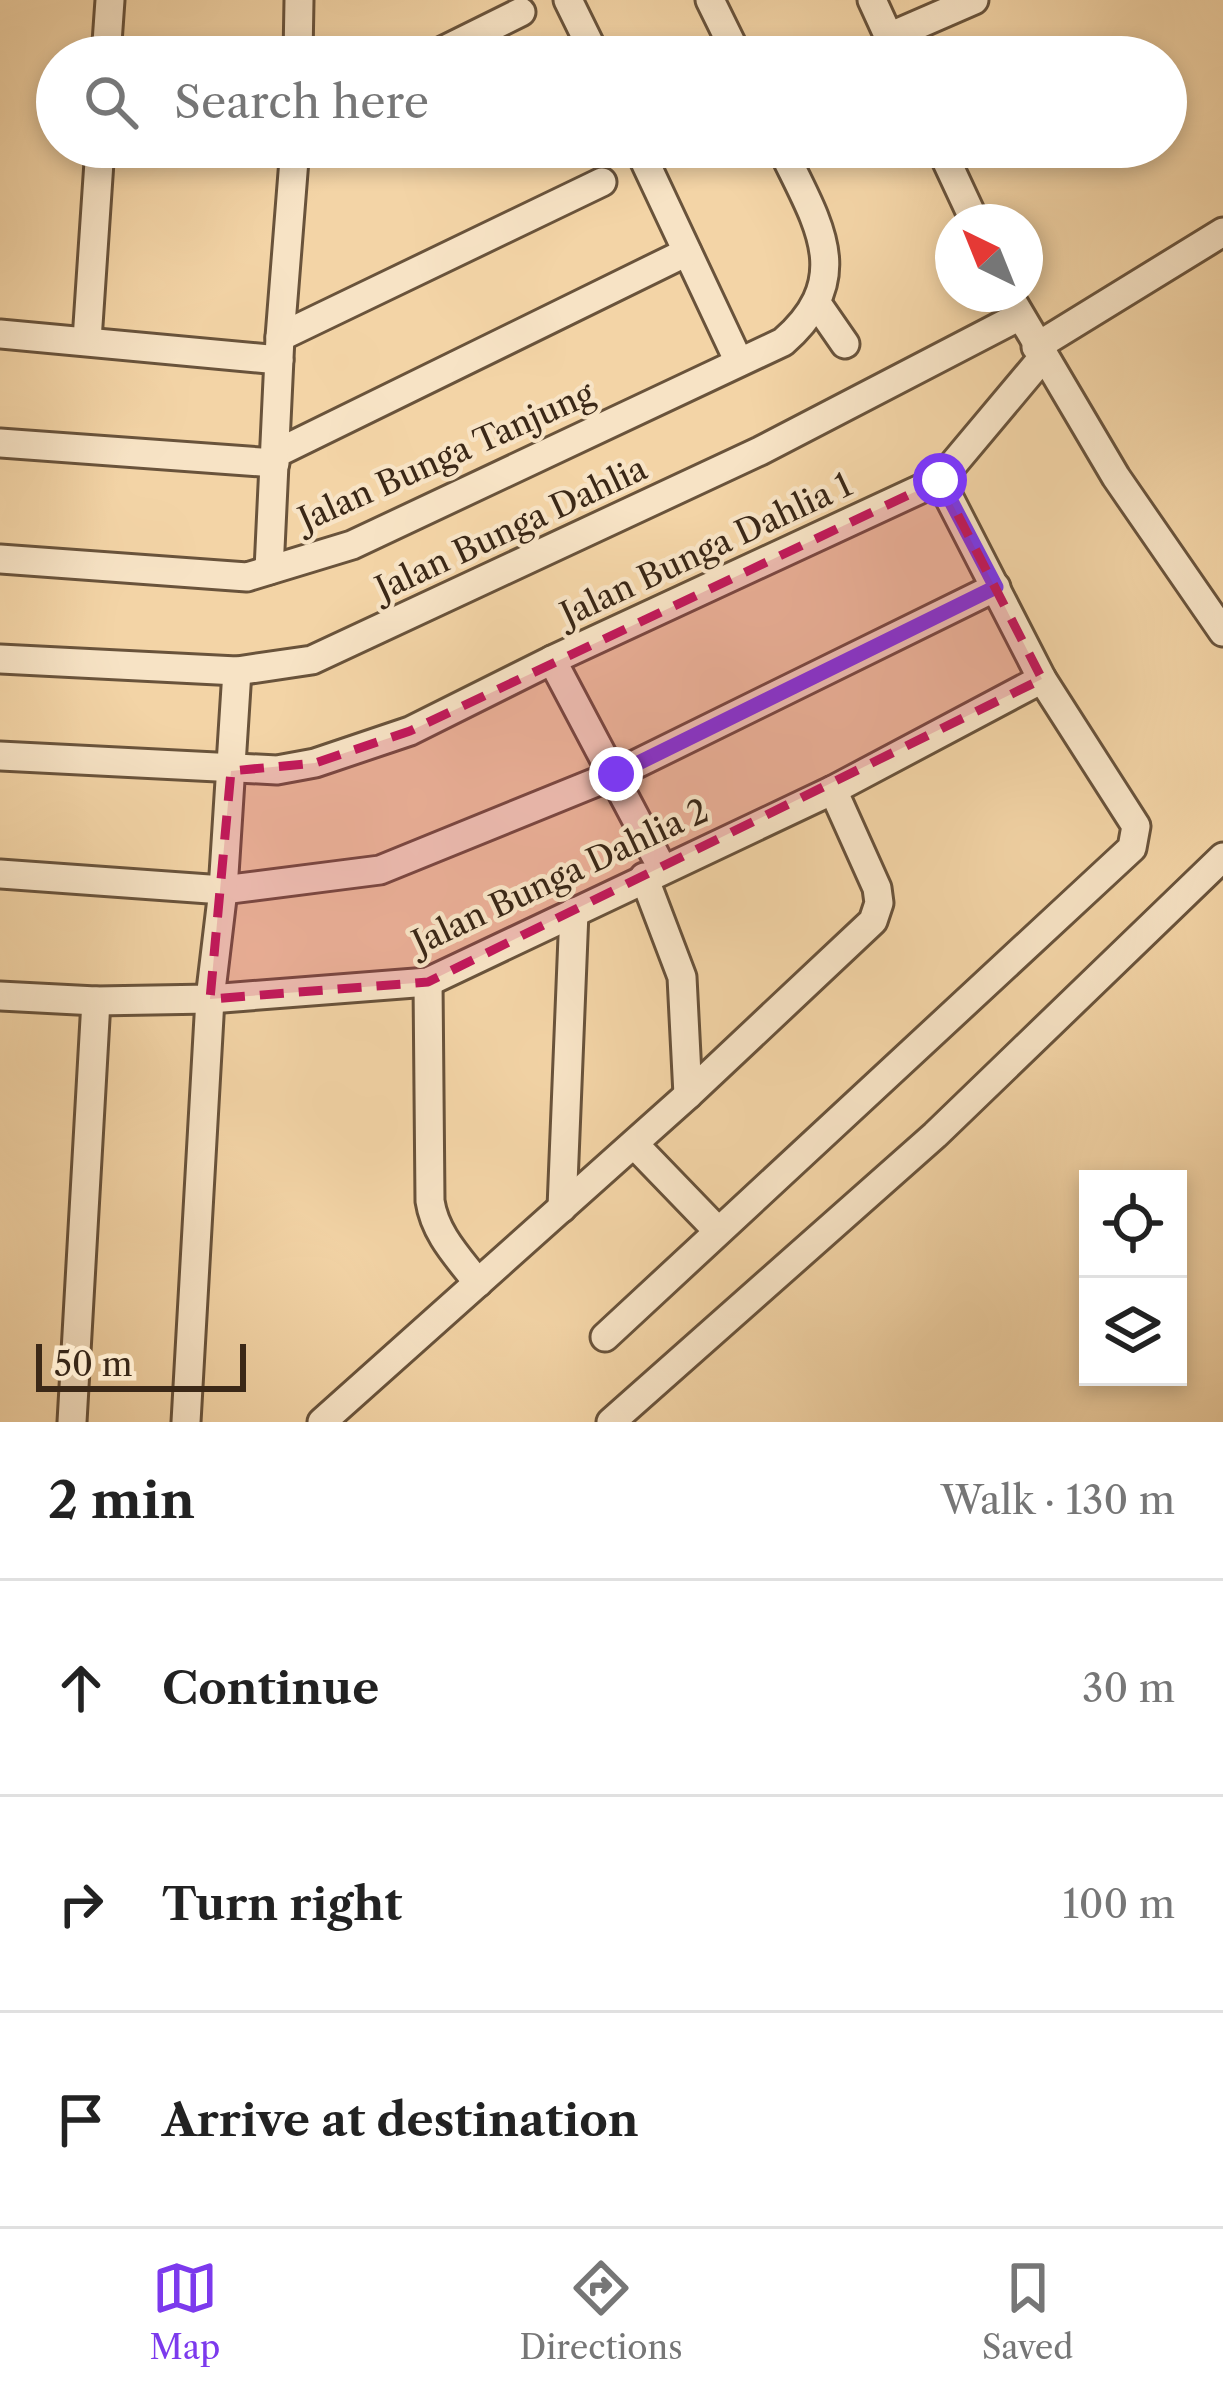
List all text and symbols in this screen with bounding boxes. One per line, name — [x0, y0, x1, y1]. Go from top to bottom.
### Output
search box — [36, 36, 1187, 168]
icon: search — [78, 69, 144, 135]
text: Search here — [174, 74, 429, 130]
north arrow — [935, 204, 1043, 312]
street label: Jalan Bunga Tanjung — [288, 373, 601, 542]
street label: Jalan Bunga Dahlia — [365, 447, 654, 611]
route start — [913, 453, 967, 507]
street label: Jalan Bunga Dahlia 1 — [549, 464, 859, 637]
route end — [589, 747, 643, 801]
street label: Jalan Bunga Dahlia 2 — [401, 790, 715, 965]
map controls — [1079, 1170, 1187, 1386]
button: locate — [1079, 1170, 1187, 1278]
button: layers — [1079, 1278, 1187, 1386]
scale bar — [36, 1338, 246, 1391]
text: 50 m — [54, 1344, 132, 1385]
text: 2 min — [48, 1469, 195, 1531]
text: Walk · 130 m — [941, 1476, 1175, 1524]
icon: ahead — [48, 1655, 114, 1721]
text: Continue — [162, 1660, 379, 1716]
text: 30 m — [1082, 1664, 1175, 1712]
icon: right — [48, 1871, 114, 1937]
text: Turn right — [162, 1876, 402, 1932]
text: 100 m — [1062, 1880, 1175, 1928]
icon: arrive — [48, 2087, 114, 2153]
text: Arrive at destination — [162, 2092, 639, 2148]
tab: Map — [150, 2255, 220, 2368]
tab: Directions — [520, 2255, 683, 2368]
tab: Saved — [982, 2255, 1073, 2368]

